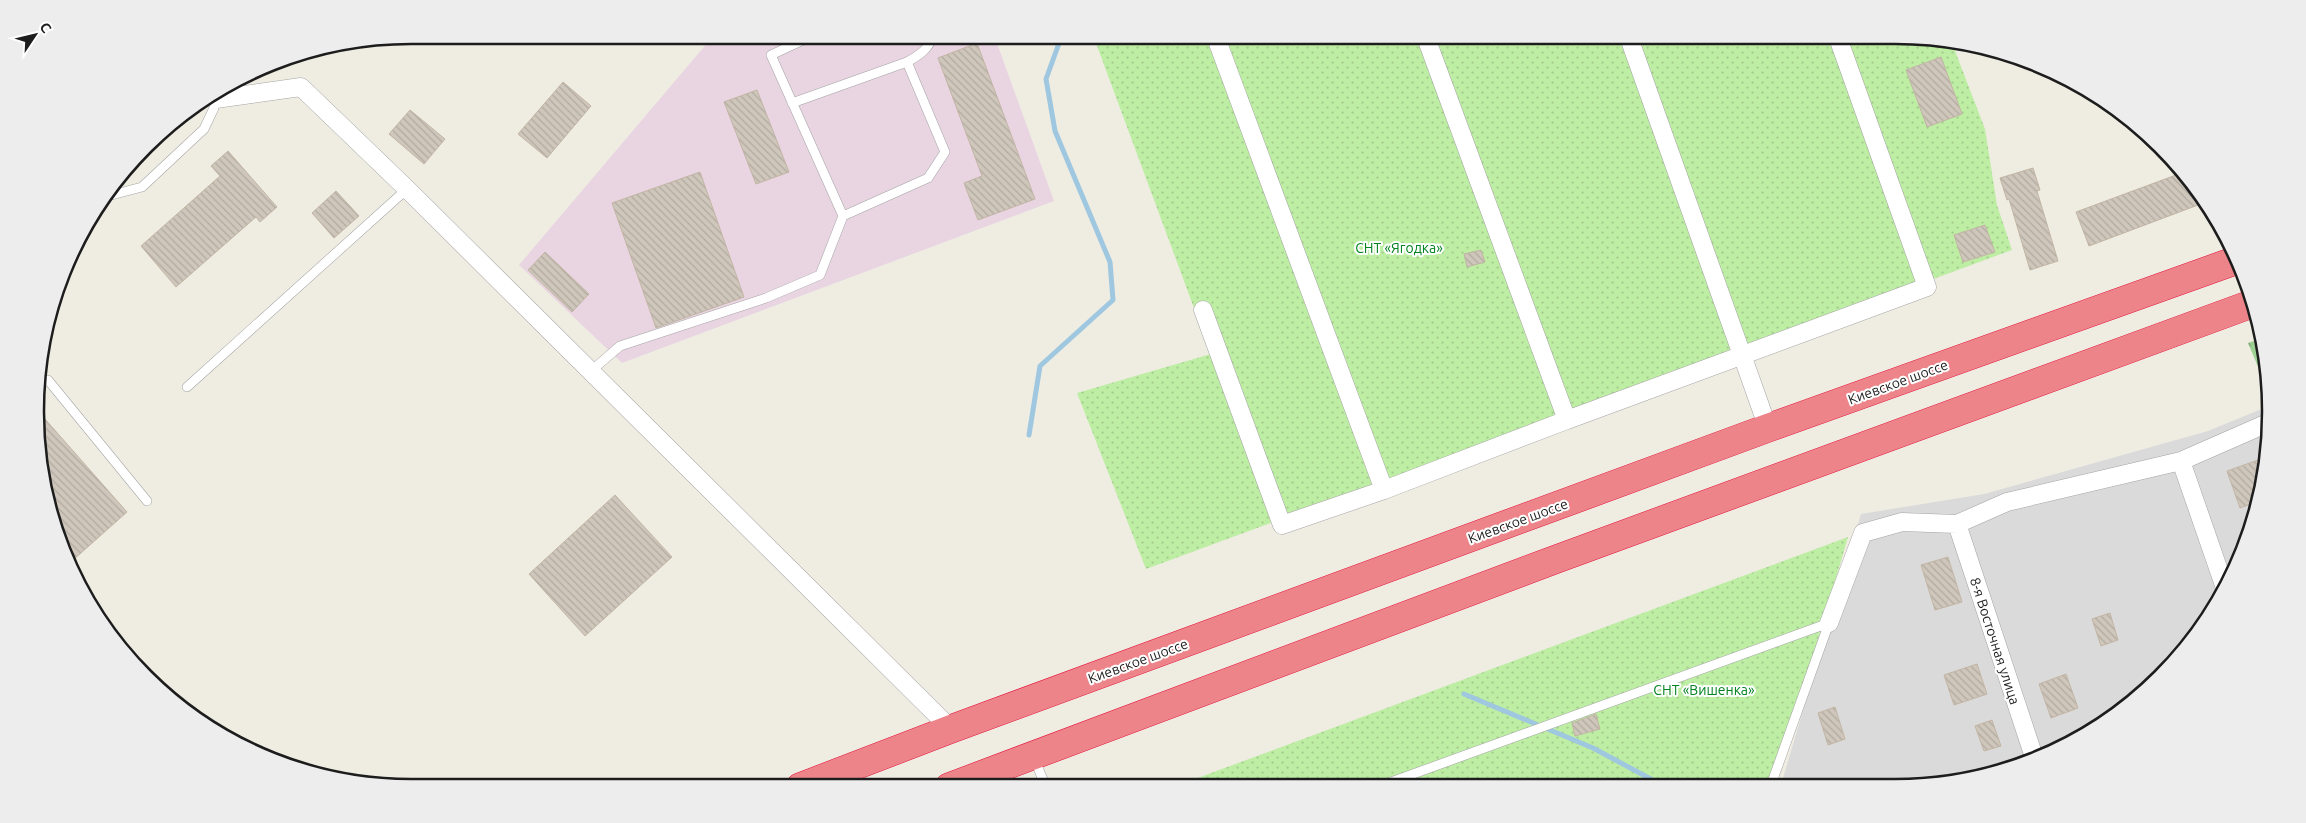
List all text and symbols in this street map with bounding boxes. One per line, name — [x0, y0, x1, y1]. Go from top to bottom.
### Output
north arrow — [10, 10, 60, 60]
text: С — [37, 19, 55, 36]
park label: СНТ «Ягодка» — [1355, 240, 1443, 256]
street label: Киевское шоссе — [1846, 357, 1950, 407]
street label: Киевское шоссе — [1466, 496, 1570, 546]
street label: 8-я Восточная улица — [1967, 575, 2023, 707]
street label: Киевское шоссе — [1086, 636, 1190, 686]
park label: СНТ «Вишенка» — [1653, 682, 1755, 698]

